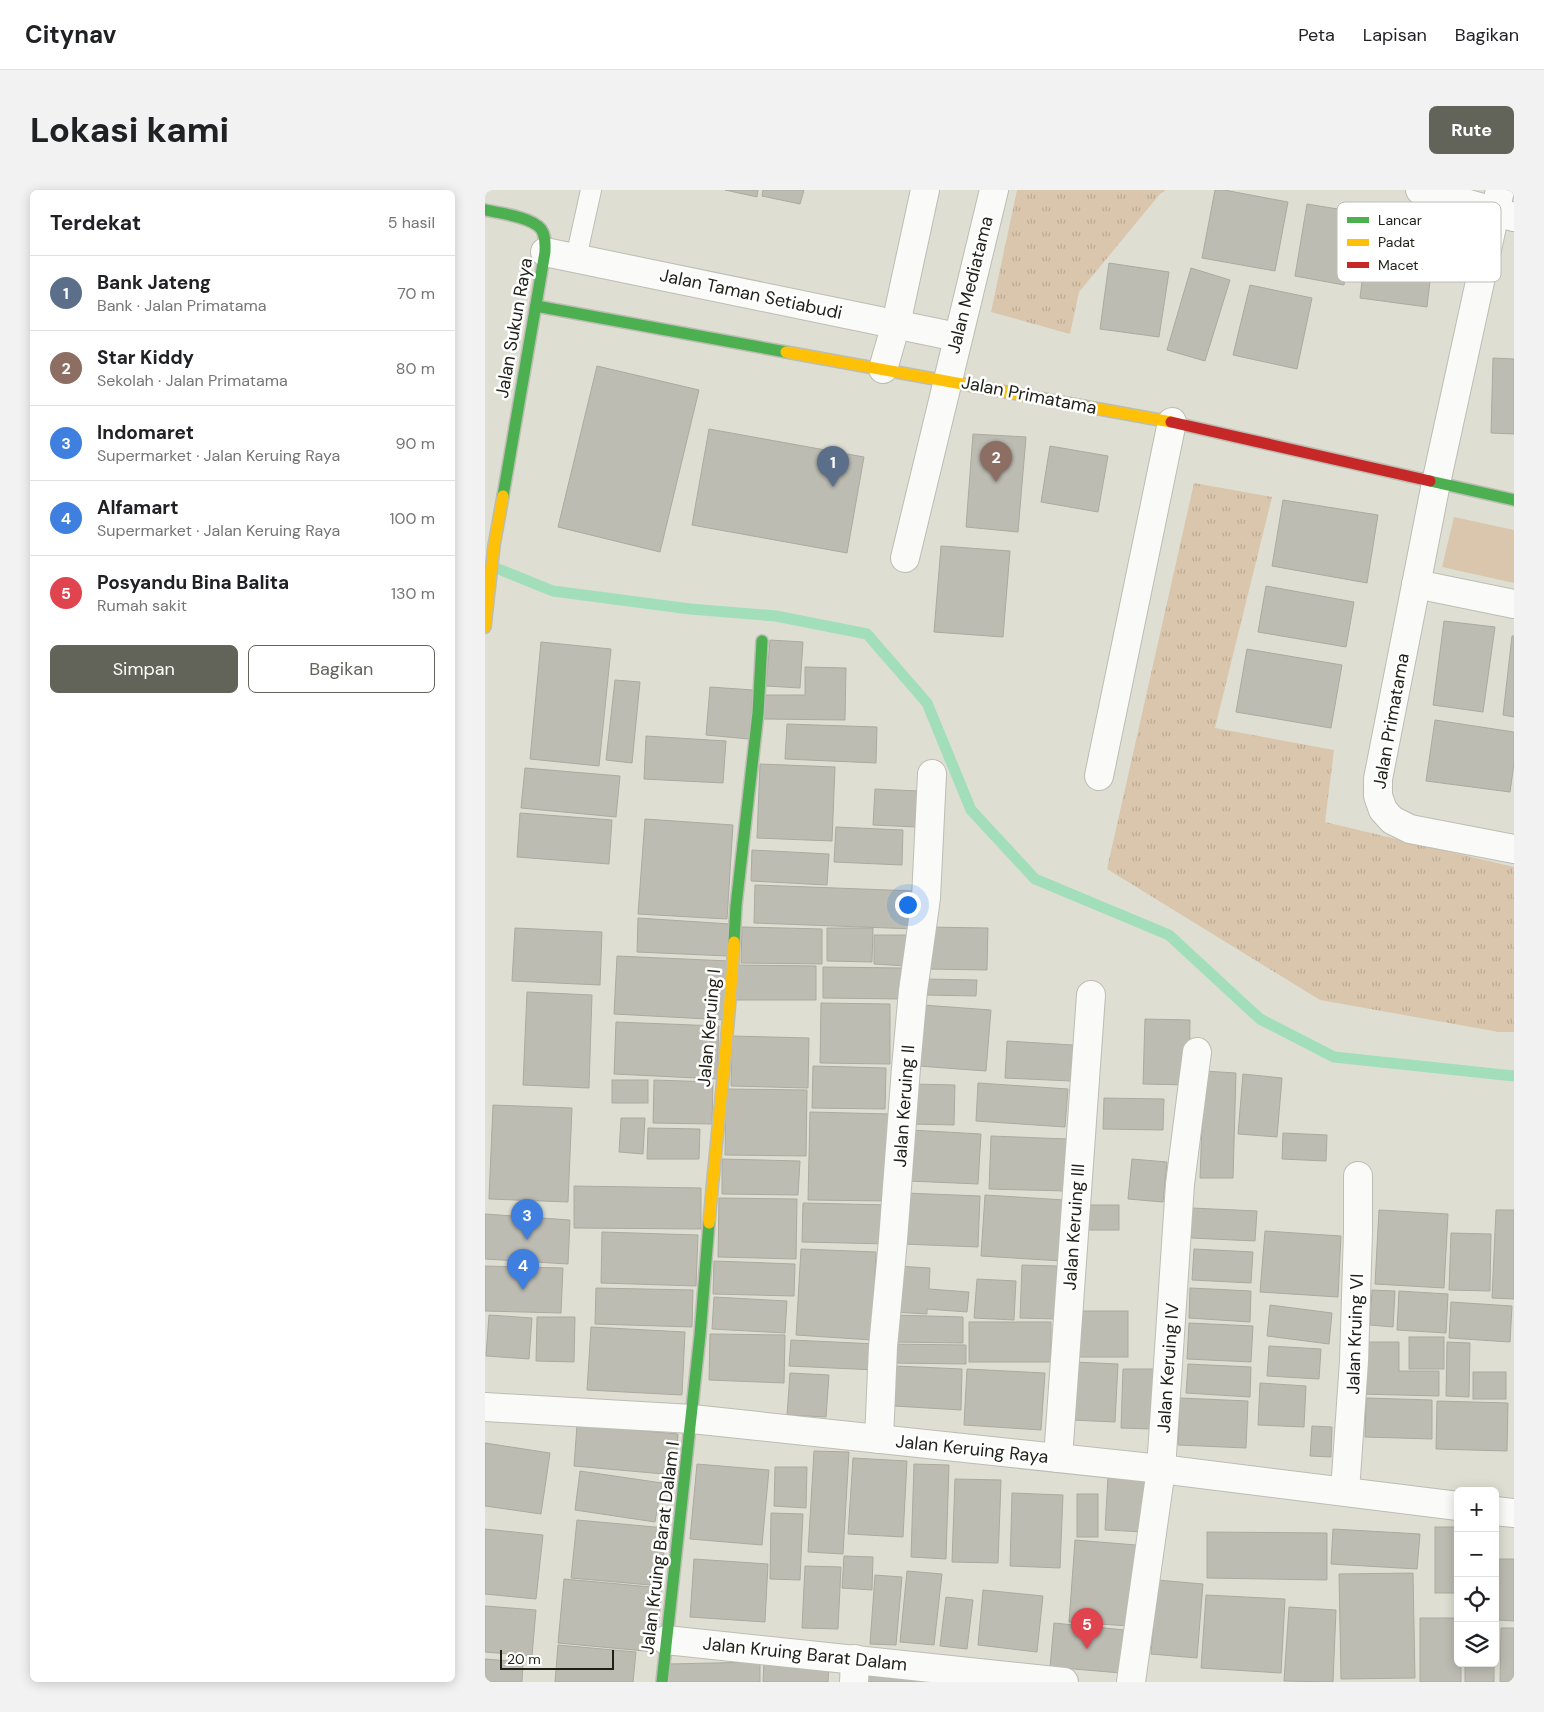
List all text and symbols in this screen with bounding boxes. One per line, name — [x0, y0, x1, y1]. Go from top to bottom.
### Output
text: Citynav — [25, 19, 116, 50]
text: Peta — [1298, 23, 1335, 47]
text: Lapisan — [1363, 23, 1427, 47]
text: Bagikan — [1455, 23, 1519, 47]
button: Rute — [1429, 106, 1514, 154]
text: Lokasi kami — [30, 107, 229, 153]
legend — [1337, 202, 1501, 282]
text: Terdekat — [50, 209, 141, 237]
text: Lancar — [1378, 211, 1422, 229]
text: 5 hasil — [388, 212, 435, 233]
street label: Jalan Mediatama — [941, 214, 999, 356]
text: Padat — [1378, 233, 1415, 251]
street label: Jalan Sukun Raya — [490, 256, 538, 400]
text: Macet — [1378, 256, 1419, 274]
street label: Jalan Taman Setiabudi — [658, 263, 844, 325]
text: Bank Jateng — [97, 270, 211, 295]
text: 1 — [63, 283, 69, 304]
text: 70 m — [397, 283, 435, 304]
text: Bank · Jalan Primatama — [97, 295, 266, 316]
text: Star Kiddy — [97, 345, 194, 370]
text: 2 — [61, 358, 71, 379]
text: 80 m — [396, 358, 435, 379]
text: Sekolah · Jalan Primatama — [97, 370, 288, 391]
street label: Jalan Primatama — [959, 370, 1099, 420]
text: Indomaret — [97, 420, 194, 445]
text: 3 — [61, 433, 71, 454]
text: 90 m — [395, 433, 435, 454]
pin: 2 — [980, 441, 1012, 482]
text: Supermarket · Jalan Keruing Raya — [97, 445, 340, 466]
pin: 1 — [817, 446, 849, 487]
text: Alfamart — [97, 495, 178, 520]
text: 4 — [61, 508, 71, 529]
text: 100 m — [390, 508, 435, 529]
text: Supermarket · Jalan Keruing Raya — [97, 520, 340, 541]
text: Posyandu Bina Balita — [97, 570, 289, 595]
text: 5 — [61, 583, 71, 604]
text: 130 m — [391, 583, 435, 604]
text: Rumah sakit — [97, 595, 187, 616]
button: Simpan — [50, 645, 238, 693]
button: Bagikan — [248, 645, 435, 693]
street label: Jalan Primatama — [1367, 651, 1415, 791]
your location — [895, 892, 921, 918]
street label: Jalan Keruing I — [692, 968, 726, 1088]
street label: Jalan Keruing II — [888, 1044, 920, 1168]
street label: Jalan Keruing III — [1058, 1163, 1090, 1291]
pin: 3 — [511, 1199, 543, 1240]
pin: 4 — [507, 1249, 539, 1290]
street label: Jalan Kruing VI — [1341, 1273, 1369, 1395]
street label: Jalan Keruing IV — [1151, 1302, 1185, 1434]
street label: Jalan Keruing Raya — [894, 1429, 1050, 1469]
street label: Jalan Kruing Barat Dalam I — [635, 1440, 685, 1656]
map controls — [1454, 1487, 1499, 1667]
button: + — [1454, 1487, 1499, 1532]
button: − — [1454, 1532, 1499, 1577]
button: locate — [1454, 1577, 1499, 1622]
pin: 5 — [1071, 1608, 1103, 1649]
button: layers — [1454, 1622, 1499, 1667]
street label: Jalan Kruing Barat Dalam — [702, 1631, 908, 1677]
scale bar — [500, 1647, 614, 1670]
text: 20 m — [507, 1650, 541, 1668]

